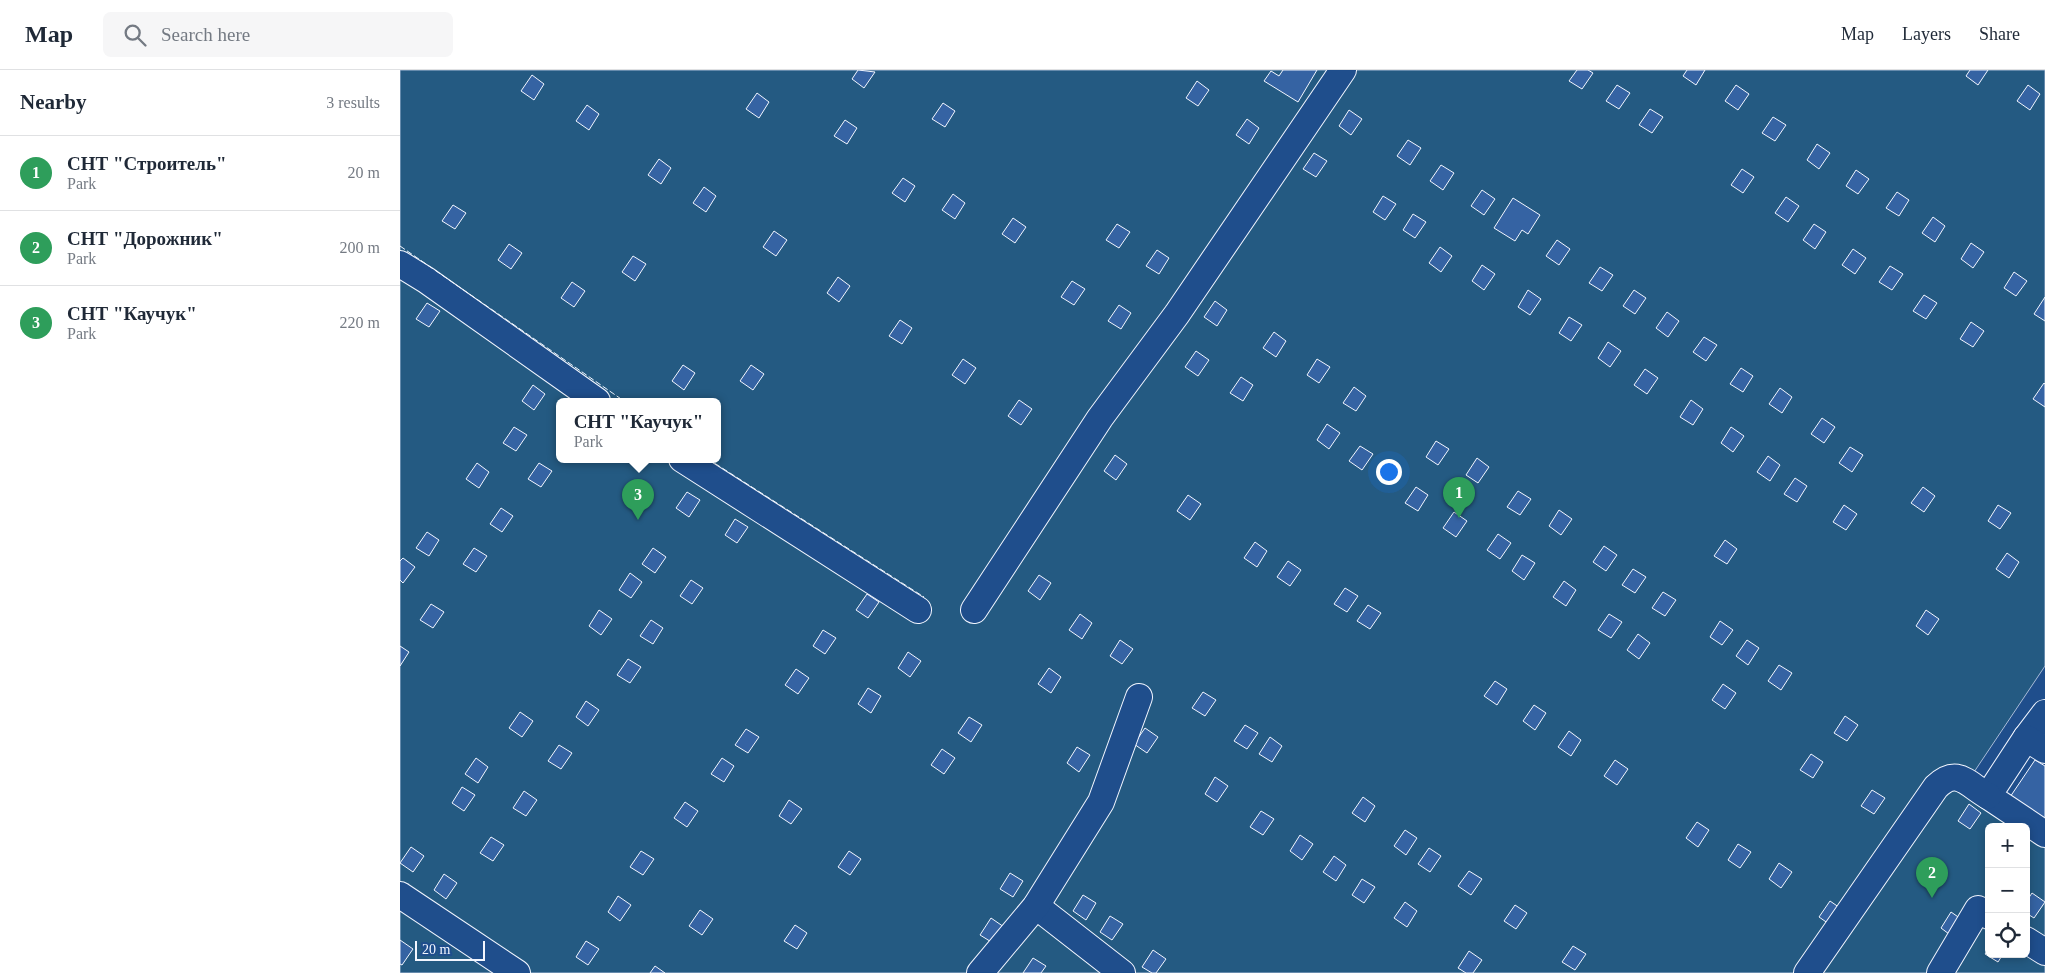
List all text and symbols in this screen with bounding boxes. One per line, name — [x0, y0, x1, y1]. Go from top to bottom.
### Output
search box — [103, 12, 453, 57]
text: Map — [25, 21, 73, 47]
icon: search — [121, 21, 149, 49]
text: Search here — [161, 24, 250, 45]
text: Map — [1841, 24, 1874, 44]
text: Layers — [1902, 24, 1951, 44]
text: Share — [1979, 24, 2020, 44]
text: Nearby — [20, 90, 87, 114]
text: 3 results — [326, 94, 380, 111]
text: СНТ "Строитель" — [67, 153, 227, 174]
text: 1 — [32, 164, 40, 181]
text: 20 m — [348, 164, 380, 181]
text: Park — [67, 175, 96, 192]
text: СНТ "Дорожник" — [67, 228, 223, 249]
text: 2 — [32, 239, 40, 256]
text: 200 m — [340, 239, 380, 256]
text: Park — [67, 250, 96, 267]
text: СНТ "Каучук" — [67, 303, 197, 324]
text: 3 — [32, 314, 40, 331]
text: 220 m — [340, 314, 380, 331]
text: Park — [67, 325, 96, 342]
popup — [556, 398, 721, 463]
text: СНТ "Каучук" — [574, 411, 703, 432]
text: Park — [574, 433, 603, 450]
your location — [1376, 459, 1402, 485]
pin: 1 — [1443, 477, 1475, 518]
pin: 3 — [622, 479, 654, 520]
map controls — [1985, 823, 2030, 958]
button: + — [1985, 823, 2030, 868]
pin: 2 — [1916, 857, 1948, 898]
button: − — [1985, 868, 2030, 913]
button: locate — [1985, 913, 2030, 958]
scale bar — [415, 938, 485, 961]
text: 20 m — [422, 942, 450, 957]

